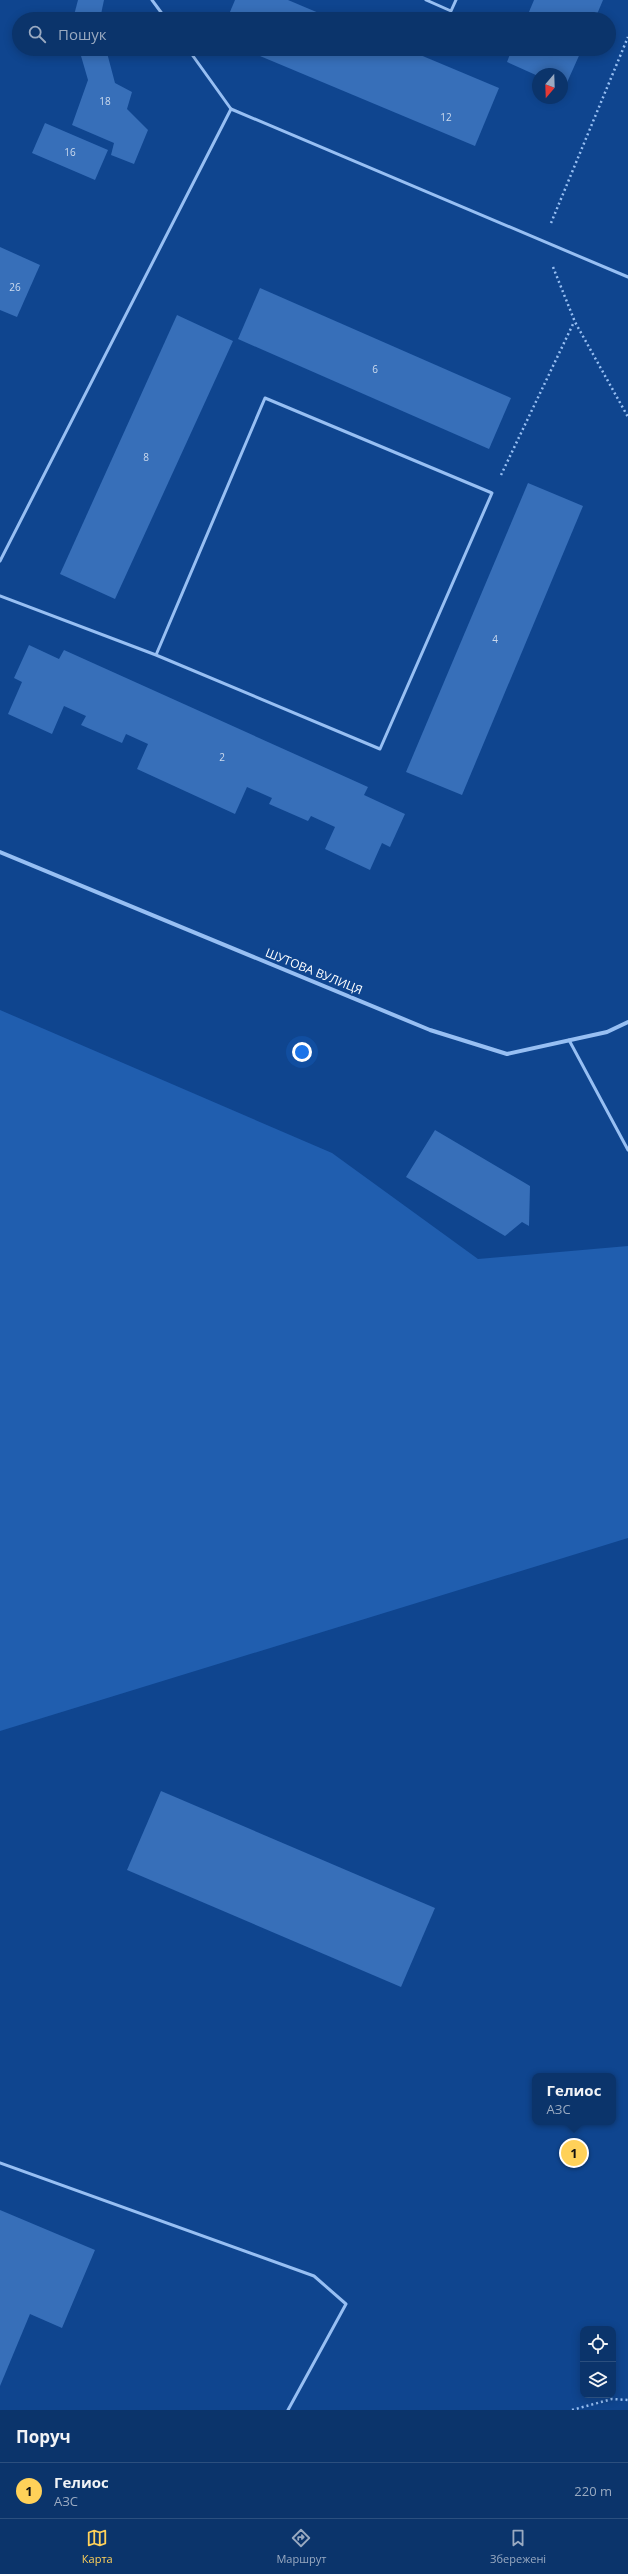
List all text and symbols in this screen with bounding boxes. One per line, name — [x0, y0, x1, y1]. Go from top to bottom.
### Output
search box — [12, 12, 616, 56]
icon: search — [26, 23, 48, 45]
text: Пошук — [58, 24, 107, 44]
north arrow — [532, 68, 568, 104]
house number: 18 — [99, 94, 111, 108]
house number: 12 — [440, 110, 452, 124]
house number: 16 — [64, 145, 76, 159]
house number: 26 — [9, 280, 21, 294]
house number: 6 — [372, 362, 378, 376]
house number: 8 — [143, 450, 149, 464]
house number: 4 — [492, 632, 498, 646]
house number: 2 — [219, 750, 225, 764]
street label: ШУТОВА ВУЛИЦЯ — [263, 944, 365, 998]
your location — [292, 1042, 312, 1062]
popup — [532, 2073, 616, 2125]
text: Гелиос — [547, 2080, 601, 2100]
text: АЗС — [547, 2100, 571, 2118]
pin: 1 — [561, 2138, 587, 2168]
map controls — [580, 2326, 616, 2398]
button: locate — [580, 2326, 616, 2362]
button: layers — [580, 2362, 616, 2398]
text: Поруч — [16, 2425, 71, 2448]
text: Гелиос — [54, 2472, 109, 2492]
text: 1 — [25, 2482, 33, 2500]
text: 220 m — [574, 2482, 612, 2500]
text: АЗС — [54, 2492, 78, 2510]
tab: Карта — [82, 2527, 113, 2566]
tab: Маршрут — [276, 2527, 326, 2566]
tab: Збережені — [490, 2527, 546, 2566]

